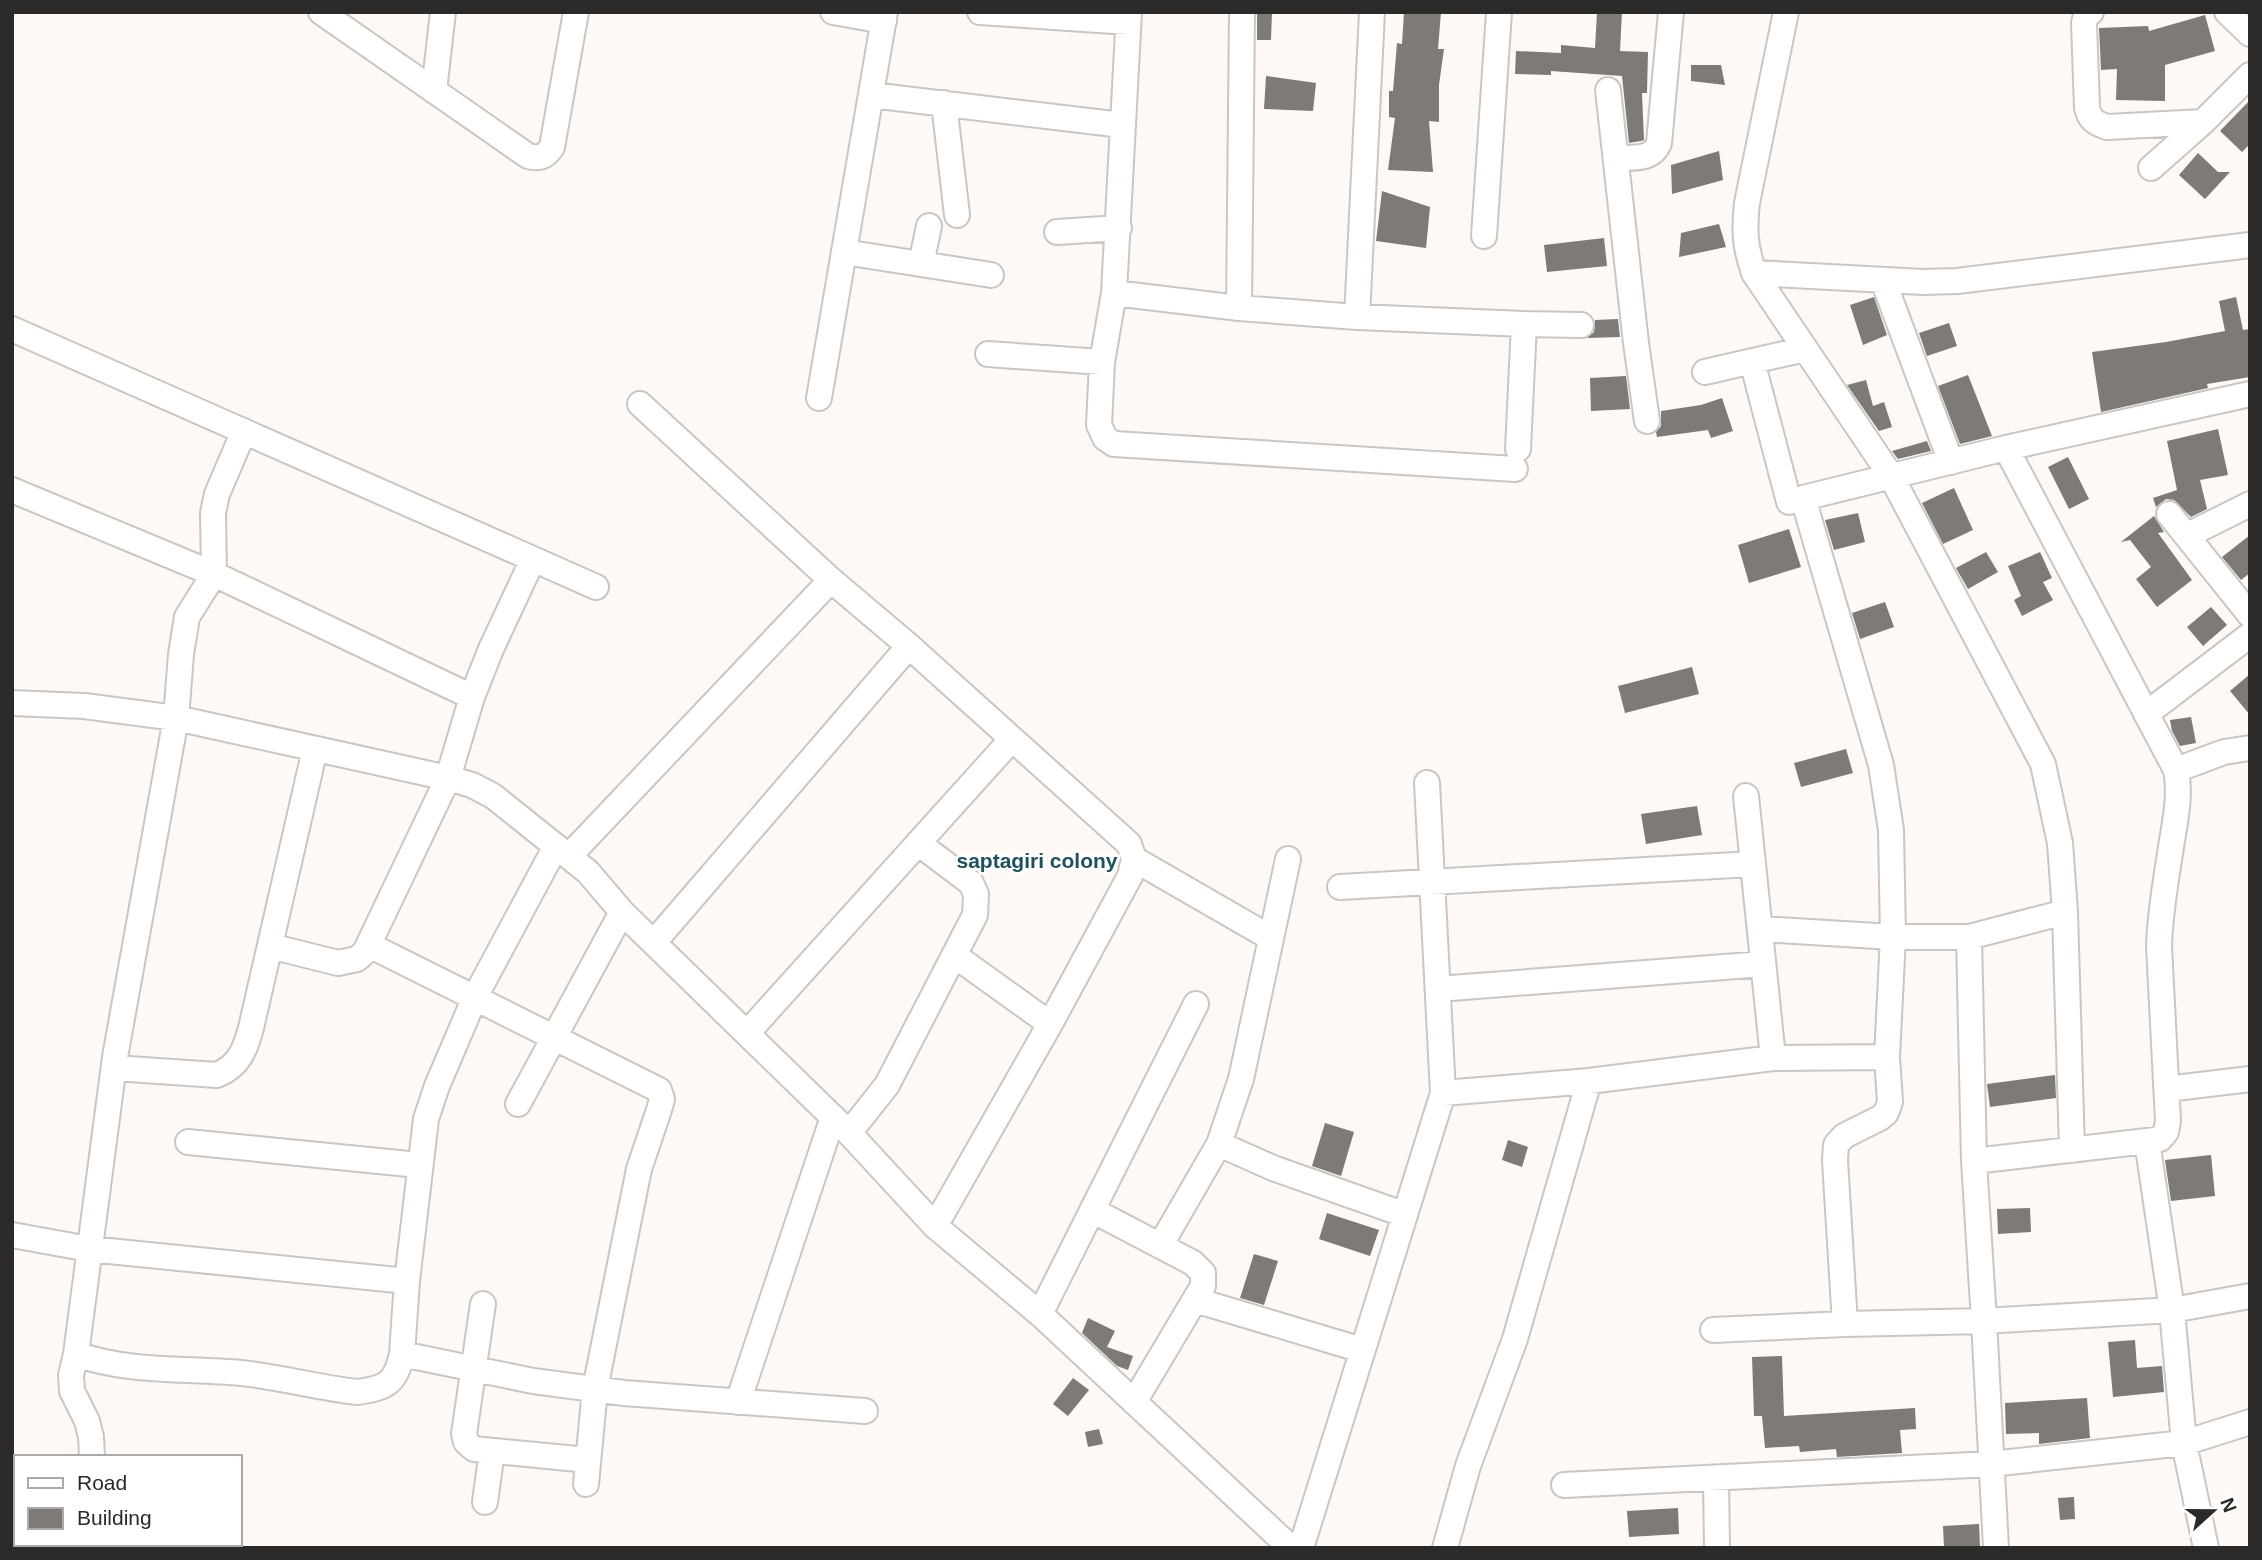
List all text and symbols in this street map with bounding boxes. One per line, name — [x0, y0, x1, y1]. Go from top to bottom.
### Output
district label: saptagiri colony — [956, 849, 1118, 872]
legend — [14, 1455, 242, 1546]
text: Road — [77, 1471, 127, 1494]
north arrow — [2178, 1476, 2248, 1546]
text: N — [2216, 1495, 2241, 1515]
text: Building — [77, 1506, 152, 1529]

